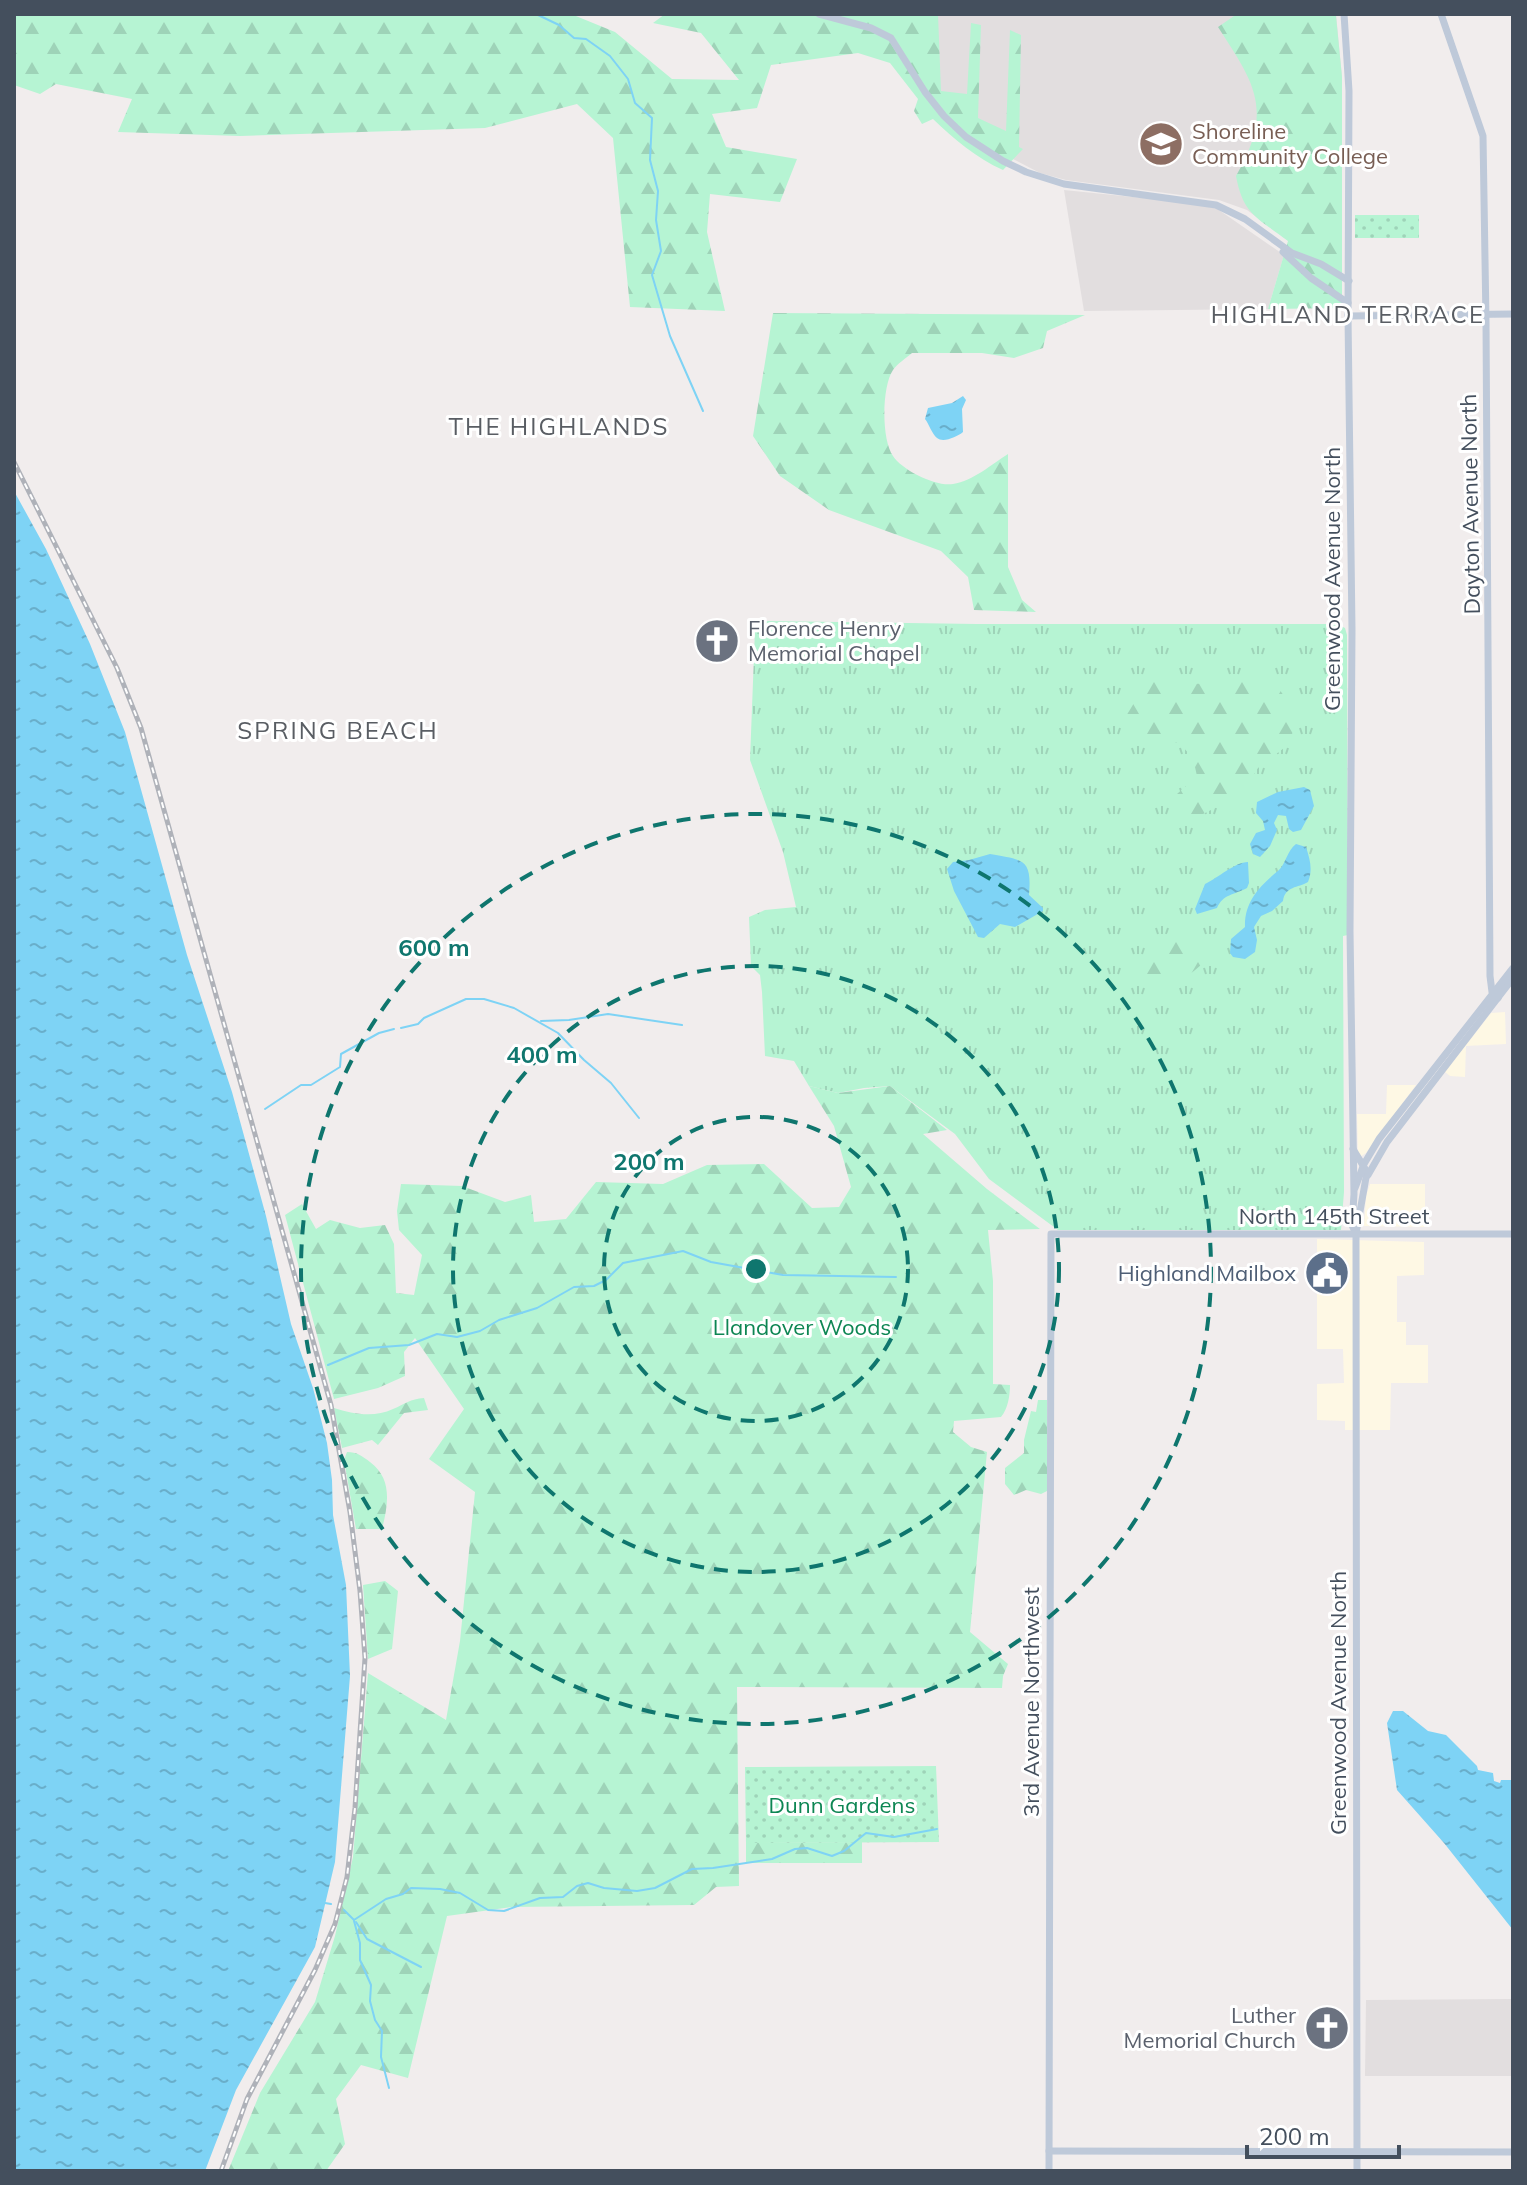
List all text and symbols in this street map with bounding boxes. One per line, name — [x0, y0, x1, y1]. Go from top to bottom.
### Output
place label: Shoreline Community College — [1192, 117, 1388, 170]
school or university icon: Shoreline Community College — [1137, 120, 1185, 168]
district label: HIGHLAND TERRACE — [1211, 299, 1485, 329]
street label: Dayton Avenue North — [1454, 393, 1486, 615]
district label: THE HIGHLANDS — [449, 411, 669, 441]
street label: Greenwood Avenue North — [1318, 447, 1346, 711]
place label: Florence Henry Memorial Chapel — [748, 614, 920, 667]
church icon: Florence Henry Memorial Chapel — [693, 617, 741, 665]
district label: SPRING BEACH — [237, 715, 439, 745]
text: 600 m — [398, 932, 470, 962]
text: 400 m — [506, 1039, 578, 1069]
text: 200 m — [613, 1146, 685, 1176]
street label: North 145th Street — [1239, 1202, 1430, 1230]
public building icon: Highland Mailbox — [1303, 1249, 1351, 1297]
centre of rings — [742, 1255, 770, 1283]
place label: Highland Mailbox — [1118, 1259, 1296, 1287]
park label: Llandover Woods — [713, 1313, 891, 1341]
street label: Greenwood Avenue North — [1324, 1571, 1352, 1835]
street label: 3rd Avenue Northwest — [1017, 1587, 1045, 1817]
park label: Dunn Gardens — [769, 1791, 915, 1819]
place label: Luther Memorial Church — [1124, 2001, 1296, 2054]
church icon: Luther Memorial Church — [1303, 2004, 1351, 2052]
scale bar — [1247, 2109, 1399, 2159]
text: 200 m — [1259, 2121, 1330, 2151]

